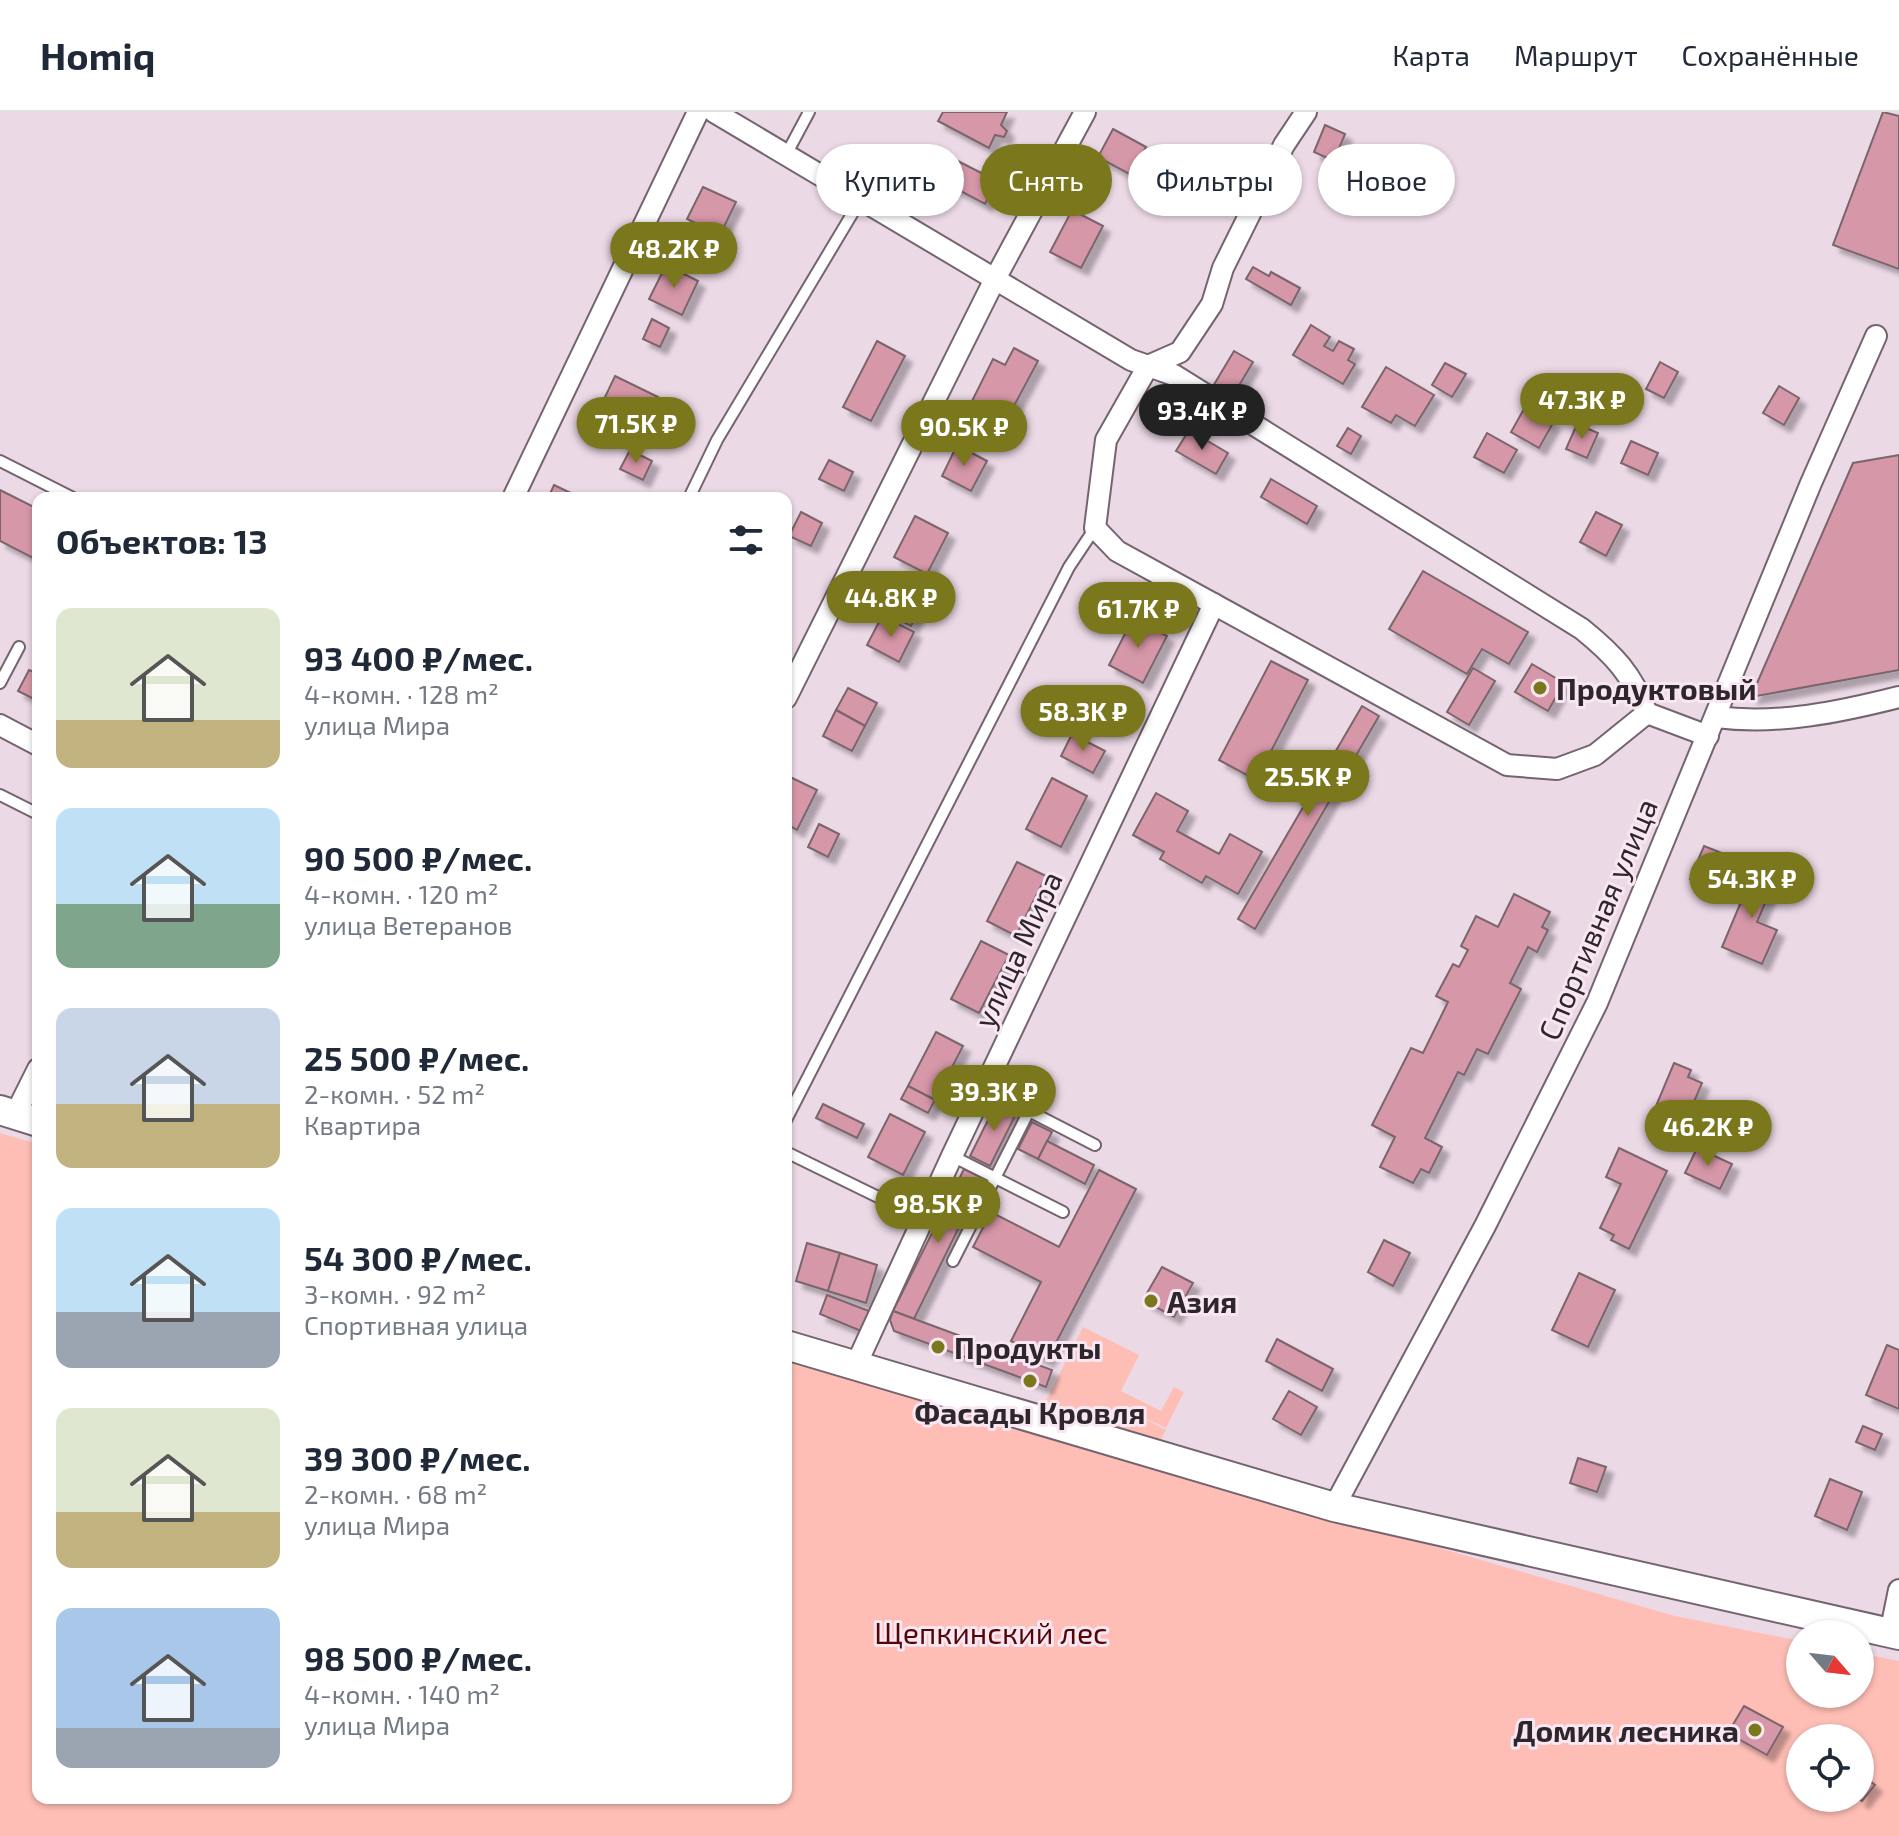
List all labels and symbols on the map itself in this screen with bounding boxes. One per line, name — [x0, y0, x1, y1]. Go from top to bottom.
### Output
pin: 48.2K ₽ — [600, 222, 748, 290]
pin: 47.3K ₽ — [1508, 373, 1656, 441]
pin: 93.4K ₽ — [1128, 384, 1276, 452]
pin: 71.5K ₽ — [562, 397, 710, 465]
pin: 90.5K ₽ — [890, 400, 1038, 468]
pin: 44.8K ₽ — [817, 571, 965, 639]
pin: 61.7K ₽ — [1064, 582, 1212, 650]
place label: Продуктовый — [1556, 670, 1757, 707]
marker: Продуктовый — [1531, 679, 1549, 697]
pin: 58.3K ₽ — [1009, 685, 1157, 753]
pin: 25.5K ₽ — [1234, 750, 1382, 818]
street label: Спортивная улица — [1530, 793, 1665, 1045]
pin: 54.3K ₽ — [1678, 852, 1826, 920]
street label: улица Мира — [965, 865, 1070, 1033]
pin: 39.3K ₽ — [920, 1065, 1068, 1133]
pin: 46.2K ₽ — [1634, 1100, 1782, 1168]
pin: 98.5K ₽ — [864, 1177, 1012, 1245]
place label: Азия — [1167, 1283, 1237, 1319]
marker: Азия — [1142, 1292, 1160, 1310]
place label: Продукты — [954, 1329, 1102, 1366]
marker: Продукты — [929, 1338, 947, 1356]
marker: Фасады Кровля — [1021, 1372, 1039, 1390]
place label: Фасады Кровля — [915, 1394, 1146, 1430]
park label: Щепкинский лес — [874, 1614, 1108, 1650]
north arrow — [1786, 1620, 1874, 1708]
place label: Домик лесника — [1513, 1712, 1739, 1748]
marker: Домик лесника — [1746, 1721, 1764, 1739]

